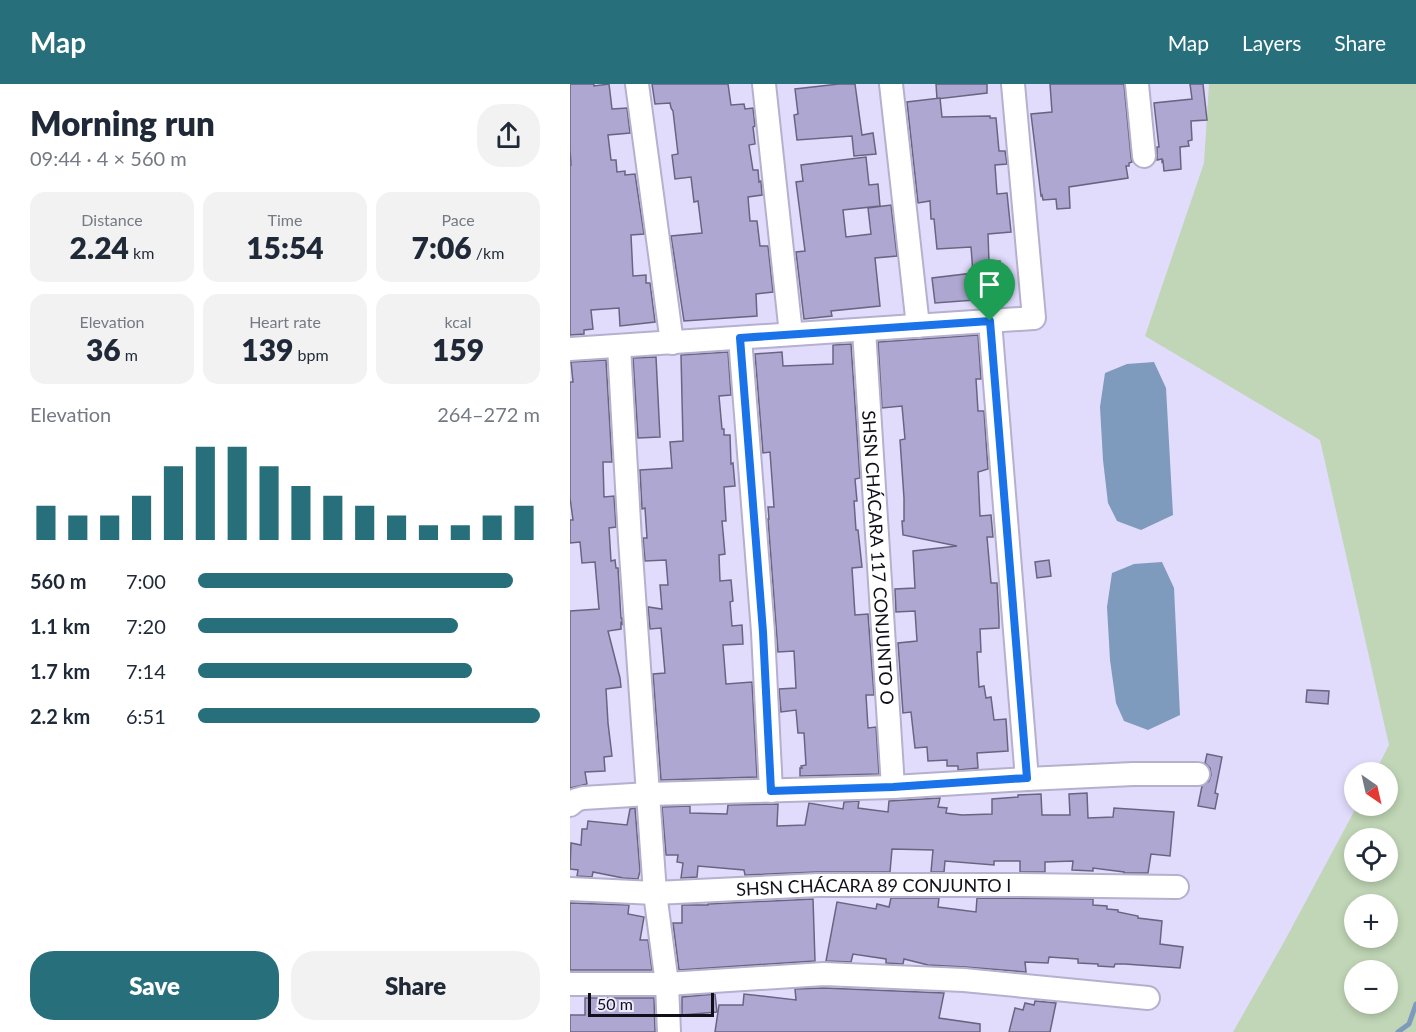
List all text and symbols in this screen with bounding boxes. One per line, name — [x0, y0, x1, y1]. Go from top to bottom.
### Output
text: Map — [30, 25, 86, 59]
text: Map — [1168, 30, 1209, 55]
text: Layers — [1242, 30, 1301, 55]
text: Share — [1334, 30, 1386, 55]
text: Morning run — [30, 103, 215, 143]
button: share — [477, 104, 540, 167]
text: 09:44 · 4 × 560 m — [30, 146, 187, 170]
text: Distance — [81, 210, 143, 229]
text: Time — [268, 210, 302, 229]
text: Pace — [441, 210, 475, 229]
text: 2.24 — [70, 229, 129, 265]
text: 15:54 — [246, 229, 324, 265]
text: 7:06 — [412, 229, 472, 265]
text: km — [129, 243, 154, 262]
text: /km — [472, 243, 504, 262]
pin — [964, 259, 1015, 321]
icon: arrive — [973, 268, 1006, 301]
text: Elevation — [80, 312, 145, 331]
text: Heart rate — [249, 312, 321, 331]
text: kcal — [444, 312, 472, 331]
text: 36 — [86, 331, 121, 367]
text: 139 — [241, 331, 294, 367]
text: 159 — [432, 331, 484, 367]
text: m — [121, 345, 138, 364]
text: bpm — [294, 345, 329, 364]
text: Elevation — [30, 402, 111, 426]
text: 264–272 m — [437, 402, 540, 426]
street label: SHSN CHÁCARA 117 CONJUNTO O — [858, 410, 899, 705]
text: 560 m — [30, 569, 86, 593]
text: 7:00 — [126, 569, 166, 593]
text: 1.1 km — [30, 614, 90, 638]
text: 7:20 — [126, 614, 166, 638]
text: 1.7 km — [30, 659, 90, 683]
text: 7:14 — [126, 659, 166, 683]
text: 2.2 km — [30, 704, 90, 728]
text: 6:51 — [126, 704, 166, 728]
north arrow — [1344, 762, 1398, 816]
map controls — [1344, 762, 1398, 1014]
button: locate — [1344, 828, 1398, 882]
street label: SHSN CHÁCARA 89 CONJUNTO I — [736, 874, 1011, 900]
button: + — [1344, 894, 1398, 948]
button: Save — [30, 951, 279, 1020]
button: Share — [291, 951, 540, 1020]
button: − — [1344, 960, 1398, 1014]
scale bar — [588, 990, 714, 1018]
text: 50 m — [597, 994, 633, 1013]

